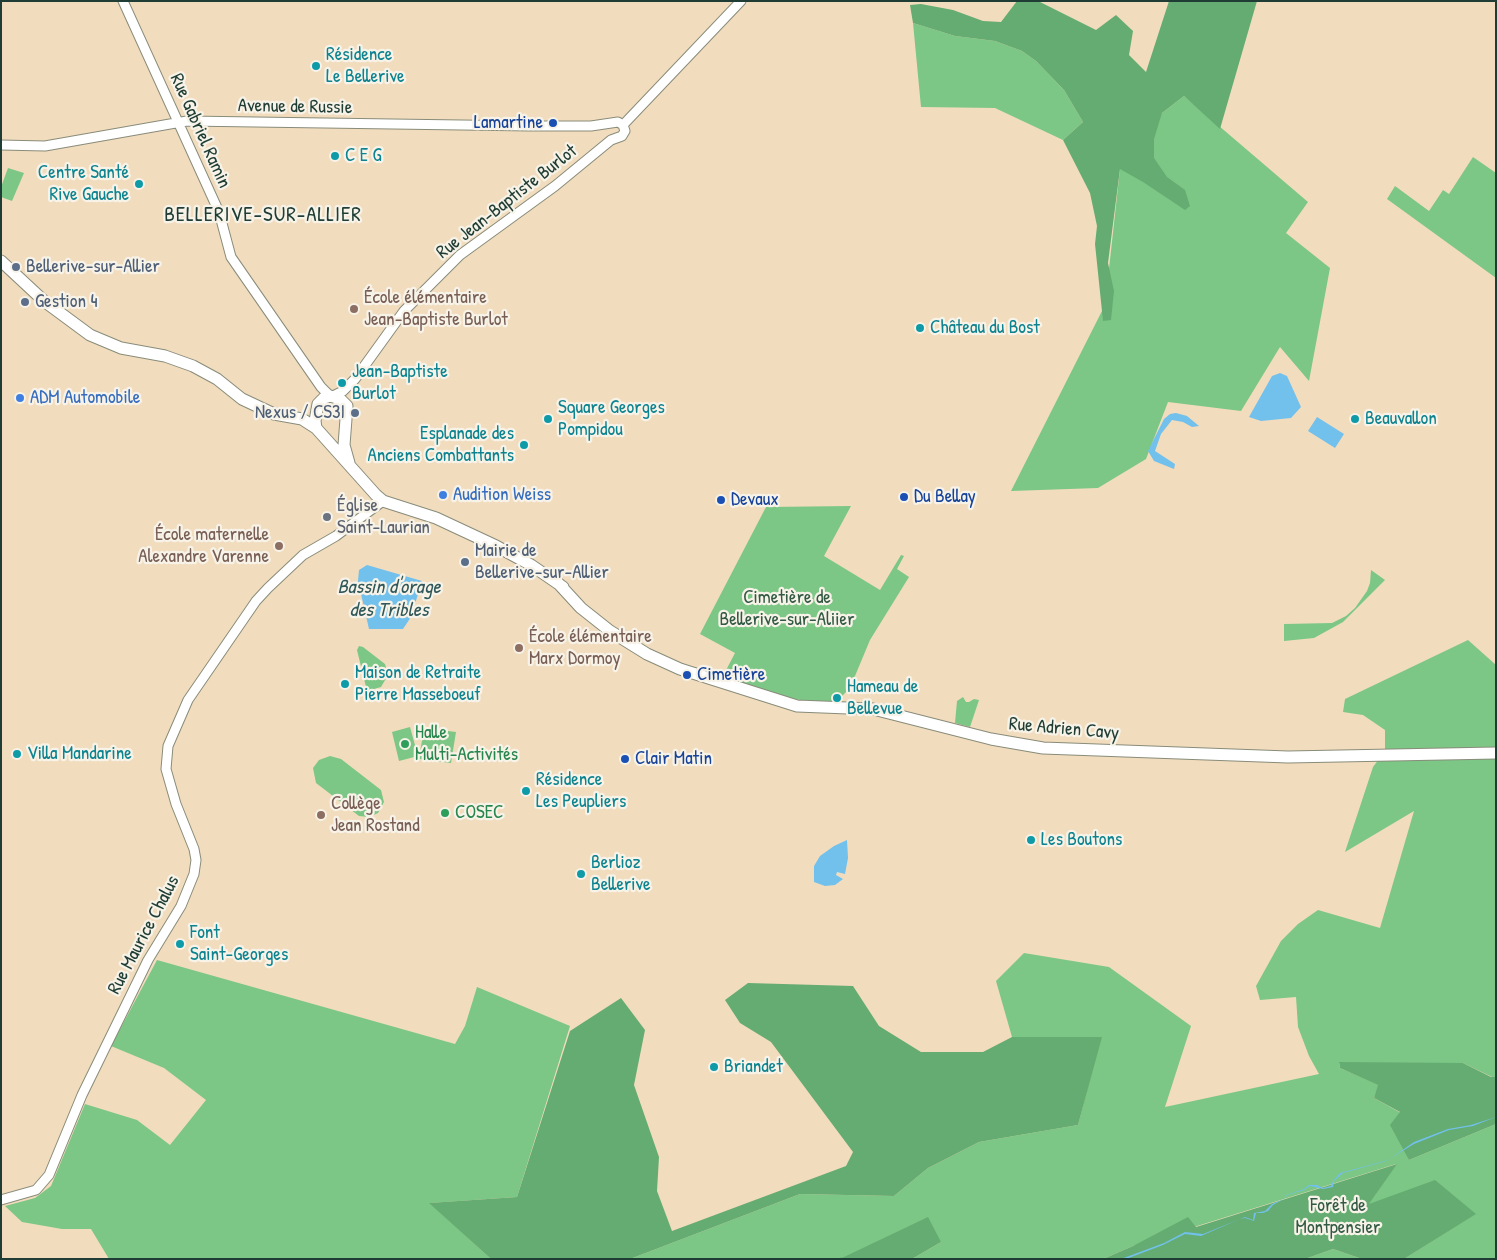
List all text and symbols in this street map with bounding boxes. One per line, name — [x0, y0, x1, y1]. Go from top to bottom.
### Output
place label: Résidence Le Bellerive — [326, 44, 405, 88]
marker: Résidence Le Bellerive — [310, 60, 322, 72]
street label: Rue Gabriel Ramin — [165, 70, 235, 192]
street label: Avenue de Russie — [238, 95, 352, 119]
place label: Lamartine — [474, 112, 543, 134]
marker: Lamartine — [547, 117, 559, 129]
street label: Rue Jean-Baptiste Burlot — [432, 140, 582, 264]
place label: C E G — [345, 145, 382, 167]
marker: C E G — [329, 150, 341, 162]
place label: Centre Santé Rive Gauche — [38, 162, 129, 206]
marker: Centre Santé Rive Gauche — [133, 178, 145, 190]
district label: BELLERIVE-SUR-ALLIER — [162, 202, 364, 228]
place label: Bellerive-sur-Allier — [26, 256, 160, 278]
marker: Bellerive-sur-Allier — [10, 261, 22, 273]
place label: École élémentaire Jean-Baptiste Burlot — [364, 287, 508, 331]
place label: Gestion 4 — [35, 291, 98, 313]
marker: Gestion 4 — [19, 296, 31, 308]
marker: École élémentaire Jean-Baptiste Burlot — [348, 303, 360, 315]
place label: Château du Bost — [930, 317, 1040, 339]
marker: Château du Bost — [914, 322, 926, 334]
place label: Jean-Baptiste Burlot — [352, 361, 448, 405]
marker: Jean-Baptiste Burlot — [336, 377, 348, 389]
place label: ADM Automobile — [30, 387, 140, 409]
marker: ADM Automobile — [14, 392, 26, 404]
place label: Square Georges Pompidou — [558, 397, 665, 441]
place label: Nexus / CS3I — [255, 402, 345, 424]
marker: Nexus / CS3I — [349, 407, 361, 419]
place label: Beauvallon — [1365, 408, 1437, 430]
marker: Square Georges Pompidou — [542, 413, 554, 425]
marker: Beauvallon — [1349, 413, 1361, 425]
place label: Esplanade des Anciens Combattants — [367, 423, 514, 467]
marker: Esplanade des Anciens Combattants — [518, 439, 530, 451]
place label: Audition Weiss — [453, 484, 551, 506]
place label: Du Bellay — [914, 486, 976, 508]
marker: Audition Weiss — [437, 489, 449, 501]
place label: Devaux — [731, 489, 779, 511]
marker: Du Bellay — [898, 491, 910, 503]
marker: Devaux — [715, 494, 727, 506]
place label: Église Saint-Laurian — [337, 495, 430, 539]
marker: Église Saint-Laurian — [321, 511, 333, 523]
place label: École maternelle Alexandre Varenne — [138, 524, 269, 568]
marker: École maternelle Alexandre Varenne — [273, 540, 285, 552]
place label: Mairie de Bellerive-sur-Allier — [475, 540, 609, 584]
marker: Mairie de Bellerive-sur-Allier — [459, 556, 471, 568]
water label: Bassin d'orage des Tribles — [337, 576, 441, 623]
park label: Cimetière de Bellerive-sur-Aliier — [720, 587, 854, 631]
place label: École élémentaire Marx Dormoy — [529, 626, 652, 670]
marker: École élémentaire Marx Dormoy — [513, 642, 525, 654]
place label: Maison de Retraite Pierre Masseboeuf — [355, 662, 481, 706]
place label: Cimetière — [697, 664, 765, 686]
marker: Cimetière — [681, 669, 693, 681]
place label: Hameau de Bellevue — [847, 676, 918, 720]
marker: Maison de Retraite Pierre Masseboeuf — [339, 678, 351, 690]
marker: Hameau de Bellevue — [831, 692, 843, 704]
street label: Rue Adrien Cavy — [1008, 713, 1120, 745]
place label: Halle Multi-Activités — [415, 722, 518, 766]
marker: Halle Multi-Activités — [399, 738, 411, 750]
place label: Villa Mandarine — [27, 743, 132, 765]
marker: Villa Mandarine — [11, 748, 23, 760]
place label: Clair Matin — [635, 748, 712, 770]
marker: Clair Matin — [619, 753, 631, 765]
place label: Résidence Les Peupliers — [536, 769, 626, 813]
marker: Résidence Les Peupliers — [520, 785, 532, 797]
place label: Collège Jean Rostand — [331, 793, 420, 837]
place label: COSEC — [455, 802, 504, 824]
marker: COSEC — [439, 807, 451, 819]
marker: Collège Jean Rostand — [315, 809, 327, 821]
place label: Les Boutons — [1041, 829, 1122, 851]
marker: Les Boutons — [1025, 834, 1037, 846]
place label: Berlioz Bellerive — [591, 852, 651, 896]
marker: Berlioz Bellerive — [575, 868, 587, 880]
street label: Rue Maurice Chalus — [103, 872, 185, 998]
place label: Font Saint-Georges — [190, 922, 288, 966]
marker: Font Saint-Georges — [174, 938, 186, 950]
place label: Briandet — [724, 1056, 783, 1078]
marker: Briandet — [708, 1061, 720, 1073]
park label: Forêt de Montpensier — [1296, 1195, 1380, 1239]

